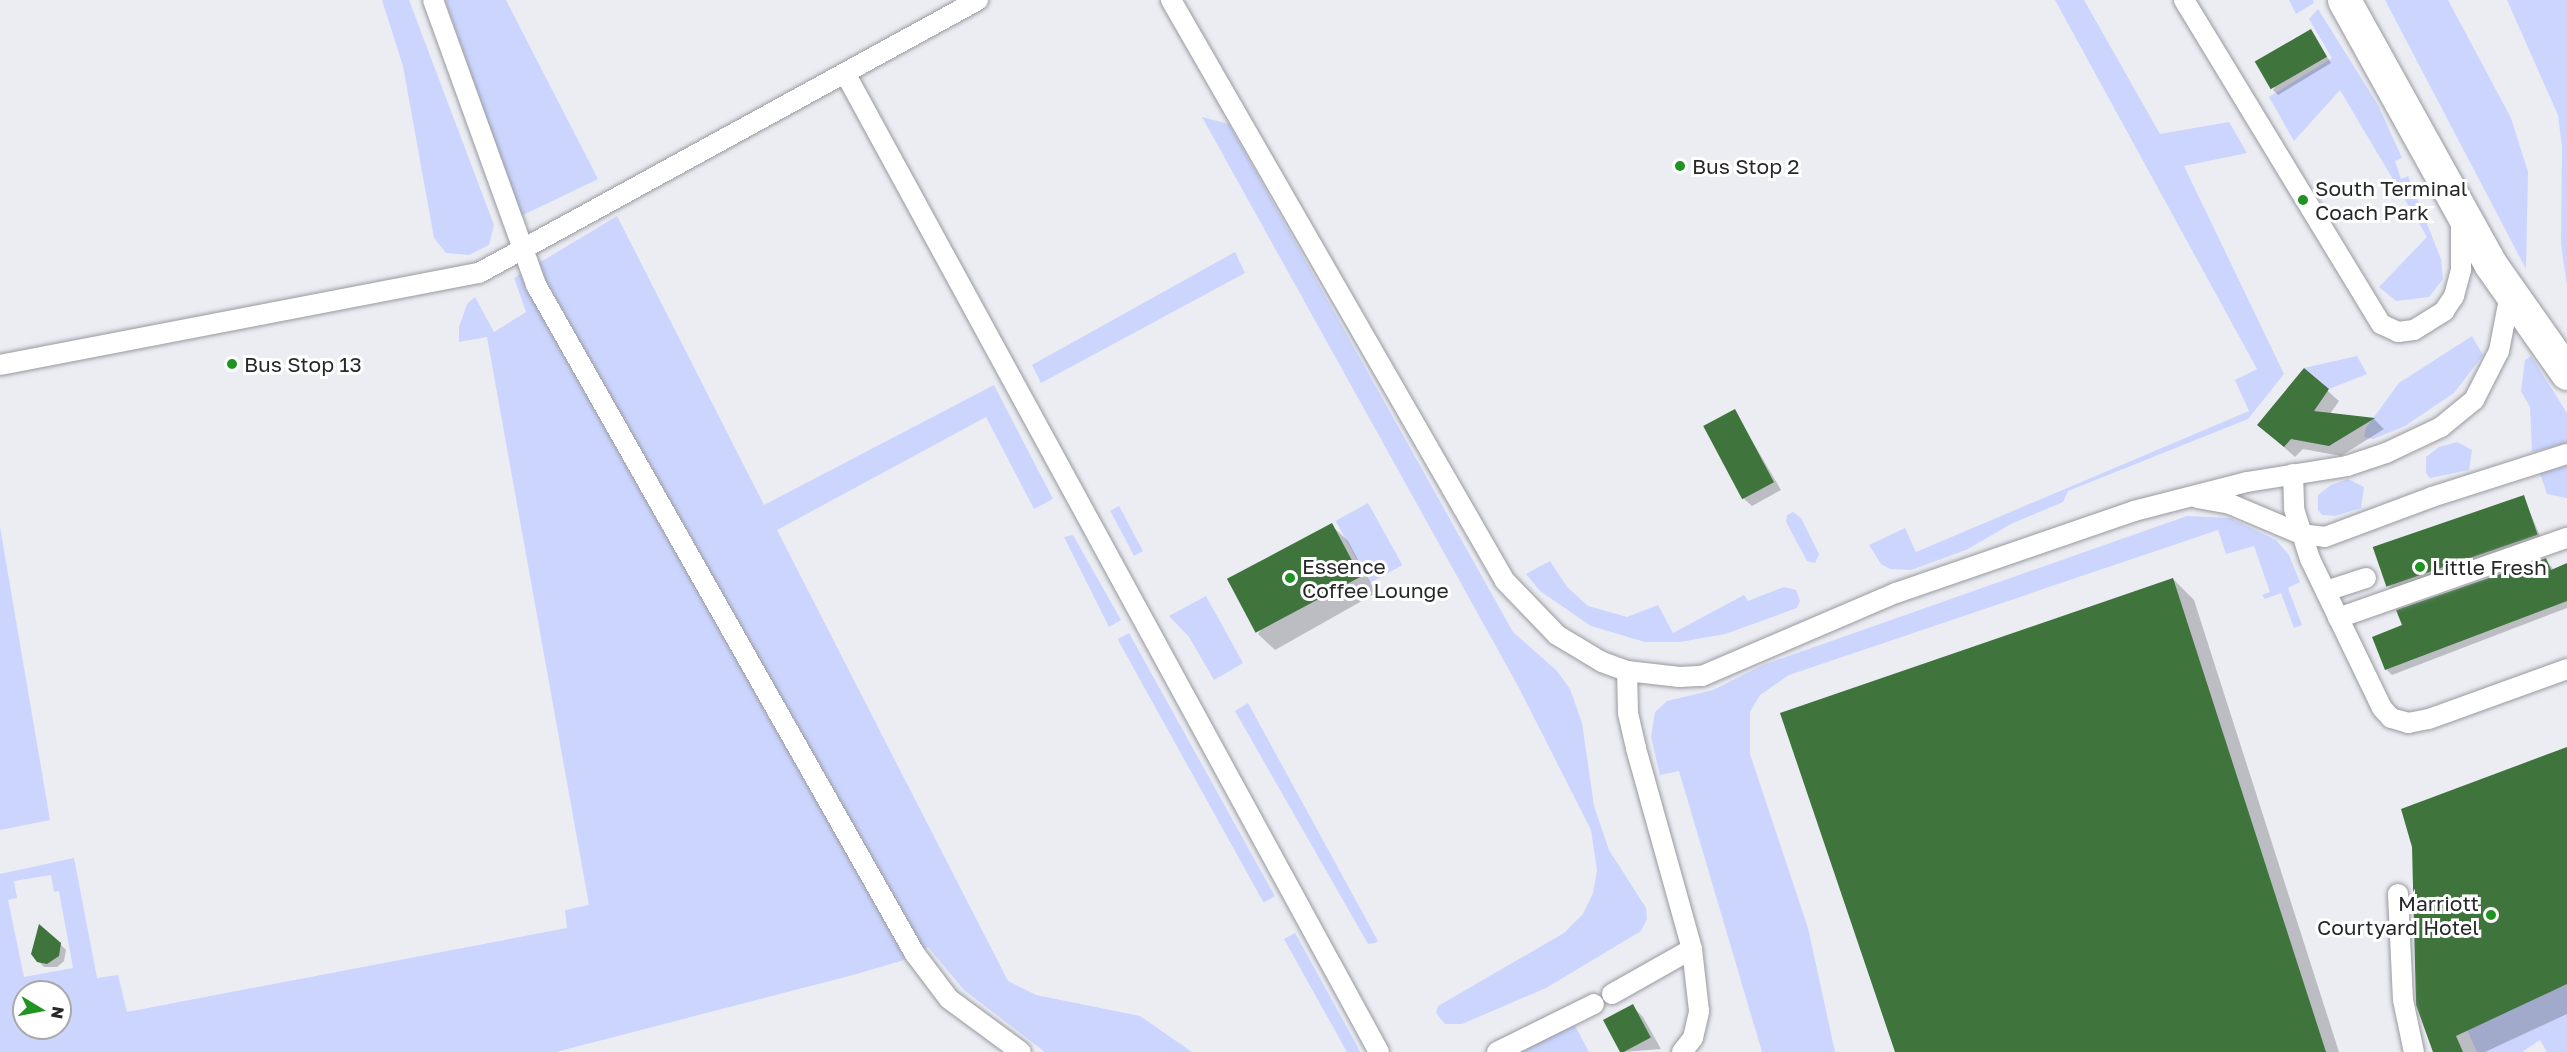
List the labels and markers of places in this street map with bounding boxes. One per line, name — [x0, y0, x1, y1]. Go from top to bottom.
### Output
place label: Bus Stop 2 — [1692, 153, 1800, 179]
marker: Bus Stop 2 — [1673, 159, 1687, 173]
place label: South Terminal Coach Park — [2315, 175, 2468, 225]
marker: South Terminal Coach Park — [2296, 193, 2310, 207]
place label: Bus Stop 13 — [244, 351, 362, 377]
marker: Bus Stop 13 — [225, 357, 239, 371]
place label: Essence Coffee Lounge — [1302, 553, 1449, 603]
place label: Little Fresh — [2432, 554, 2547, 580]
marker: Little Fresh — [2413, 560, 2427, 574]
marker: Essence Coffee Lounge — [1283, 571, 1297, 585]
place label: Marriott Courtyard Hotel — [2317, 890, 2479, 940]
marker: Marriott Courtyard Hotel — [2484, 908, 2498, 922]

